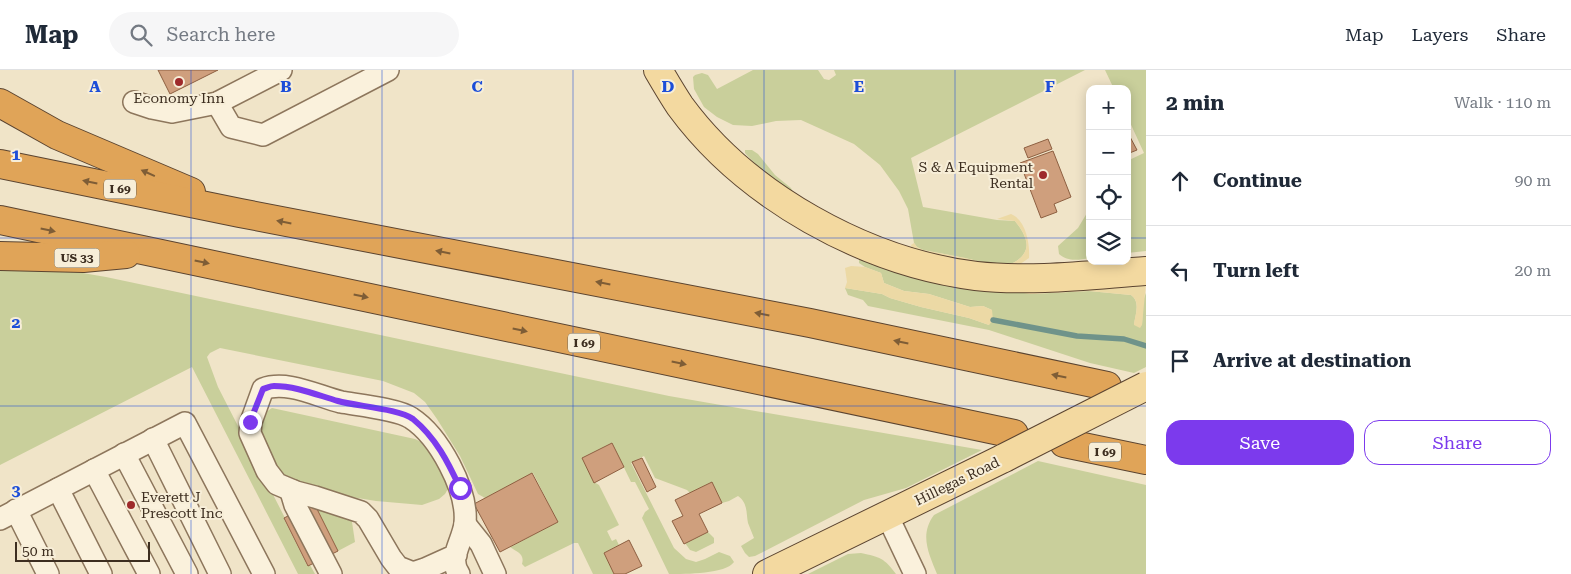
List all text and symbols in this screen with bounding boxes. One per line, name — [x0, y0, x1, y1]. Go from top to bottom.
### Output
search box — [109, 12, 459, 57]
text: Map — [25, 21, 79, 49]
icon: search — [127, 21, 155, 49]
text: Search here — [167, 23, 275, 46]
text: Map — [1345, 24, 1384, 45]
text: Layers — [1412, 24, 1468, 45]
text: Share — [1496, 24, 1546, 45]
marker: Economy Inn — [173, 76, 185, 88]
text: A — [89, 77, 101, 96]
text: B — [280, 77, 292, 96]
text: C — [471, 77, 483, 96]
text: D — [662, 77, 675, 96]
text: E — [854, 77, 864, 96]
text: F — [1045, 77, 1055, 96]
map controls — [1086, 85, 1131, 265]
button: + — [1086, 85, 1131, 130]
place label: Economy Inn — [134, 90, 224, 106]
text: 2 min — [1166, 91, 1224, 115]
text: Walk · 110 m — [1454, 93, 1551, 112]
button: − — [1086, 130, 1131, 175]
text: 1 — [12, 145, 21, 164]
place label: S & A Equipment Rental — [918, 159, 1034, 191]
icon: ahead — [1166, 167, 1194, 195]
one-way arrow — [141, 168, 155, 176]
marker: S & A Equipment Rental — [1037, 169, 1049, 181]
text: Continue — [1213, 169, 1302, 192]
text: 90 m — [1514, 171, 1551, 190]
button: locate — [1086, 175, 1131, 220]
one-way arrow — [81, 178, 97, 186]
road number: I 69 — [104, 180, 136, 198]
one-way arrow — [275, 217, 291, 225]
button: layers — [1086, 220, 1131, 265]
one-way arrow — [40, 226, 55, 234]
road number: US 33 — [54, 248, 100, 268]
one-way arrow — [435, 248, 451, 256]
icon: left — [1166, 257, 1194, 285]
one-way arrow — [194, 258, 209, 266]
text: Turn left — [1213, 259, 1299, 282]
text: 20 m — [1514, 261, 1551, 280]
one-way arrow — [594, 279, 610, 287]
one-way arrow — [353, 293, 369, 301]
one-way arrow — [755, 310, 770, 318]
text: 2 — [12, 313, 21, 332]
one-way arrow — [512, 326, 527, 334]
road number: I 69 — [568, 334, 600, 352]
one-way arrow — [892, 338, 908, 346]
icon: arrive — [1166, 347, 1194, 375]
text: Arrive at destination — [1213, 349, 1411, 372]
one-way arrow — [671, 359, 686, 367]
one-way arrow — [1052, 372, 1067, 380]
route end — [239, 411, 262, 434]
button: Save — [1166, 420, 1354, 465]
button: Share — [1364, 420, 1551, 465]
road number: I 69 — [1089, 442, 1121, 462]
street label: Hillegas Road — [912, 454, 1002, 508]
route start — [449, 477, 472, 500]
text: 3 — [12, 481, 21, 500]
place label: Everett J Prescott Inc — [141, 489, 223, 521]
marker: Everett J Prescott Inc — [125, 499, 137, 511]
scale bar — [15, 539, 150, 562]
text: 50 m — [22, 543, 54, 559]

